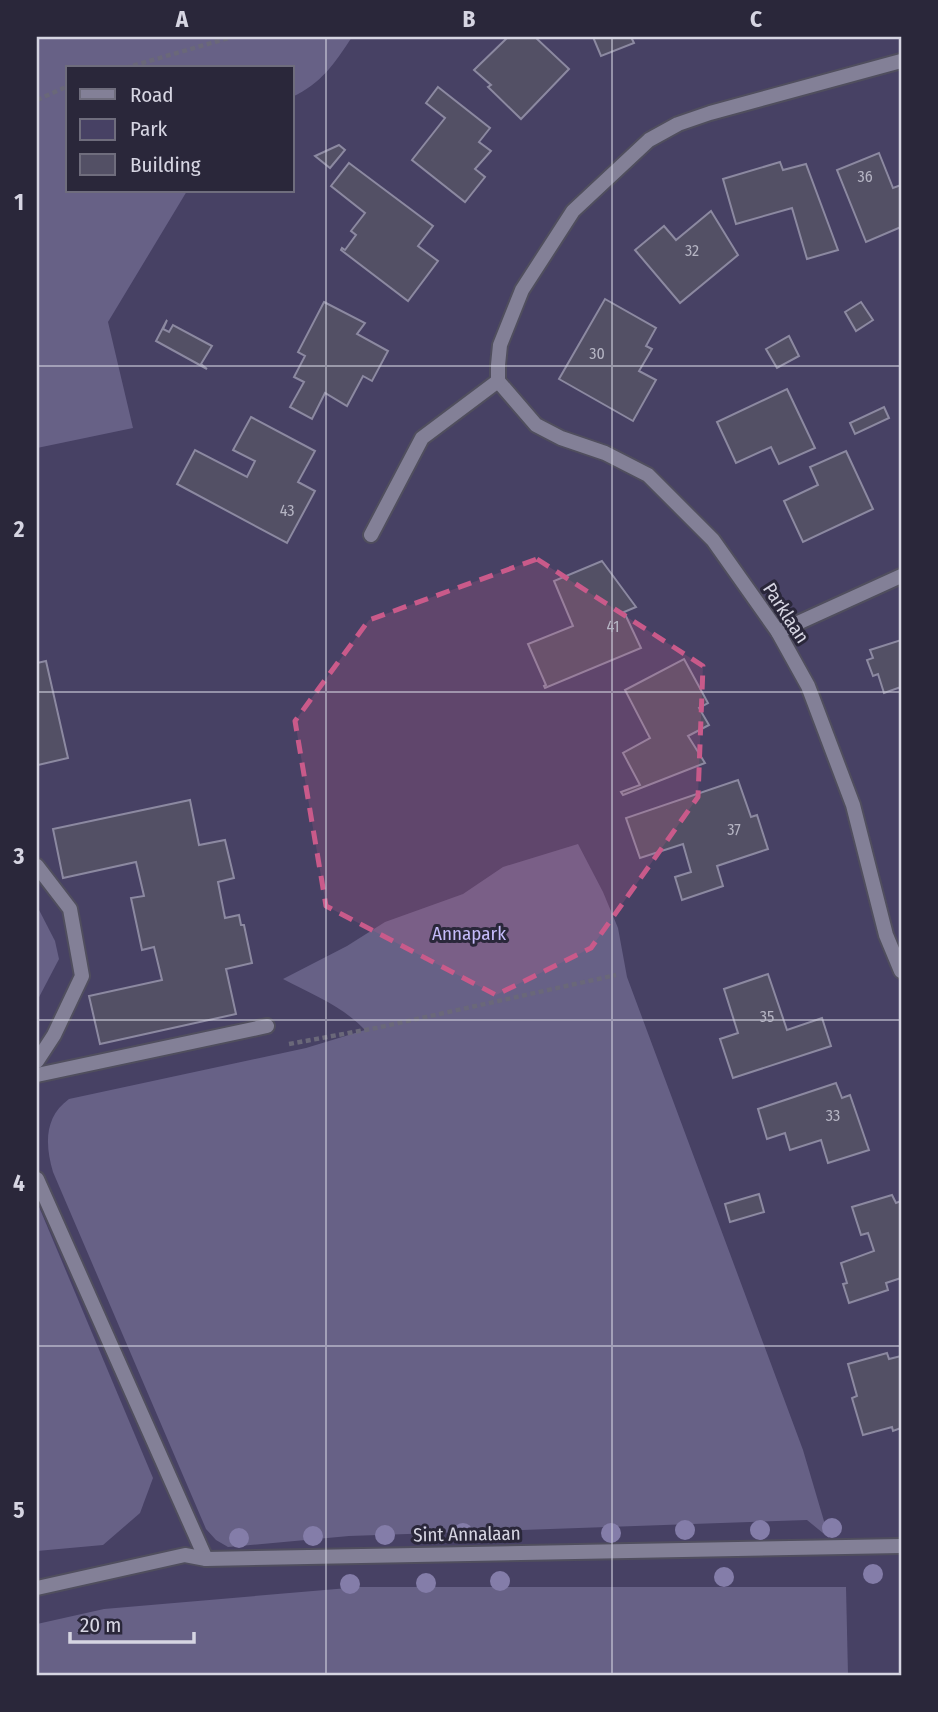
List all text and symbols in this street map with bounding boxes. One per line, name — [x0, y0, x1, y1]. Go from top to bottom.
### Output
text: A — [175, 5, 189, 33]
text: B — [463, 5, 476, 33]
text: C — [750, 5, 762, 33]
legend — [66, 66, 294, 192]
text: Road — [130, 82, 174, 108]
text: Park — [130, 116, 168, 142]
text: Building — [130, 152, 201, 178]
house number: 36 — [857, 167, 873, 186]
text: 1 — [14, 188, 24, 216]
house number: 32 — [685, 241, 699, 260]
house number: 30 — [589, 344, 605, 363]
house number: 43 — [280, 501, 294, 520]
text: 2 — [13, 515, 25, 543]
street label: Parklaan — [758, 579, 814, 647]
house number: 41 — [606, 617, 620, 636]
house number: 37 — [727, 820, 741, 839]
text: 3 — [13, 842, 25, 870]
park label: Annapark — [432, 922, 506, 945]
house number: 35 — [760, 1007, 774, 1026]
house number: 33 — [826, 1106, 840, 1125]
text: 4 — [13, 1169, 25, 1197]
text: 5 — [13, 1496, 25, 1524]
street label: Sint Annalaan — [413, 1522, 521, 1546]
scale bar — [70, 1600, 194, 1644]
text: 20 m — [80, 1612, 121, 1638]

